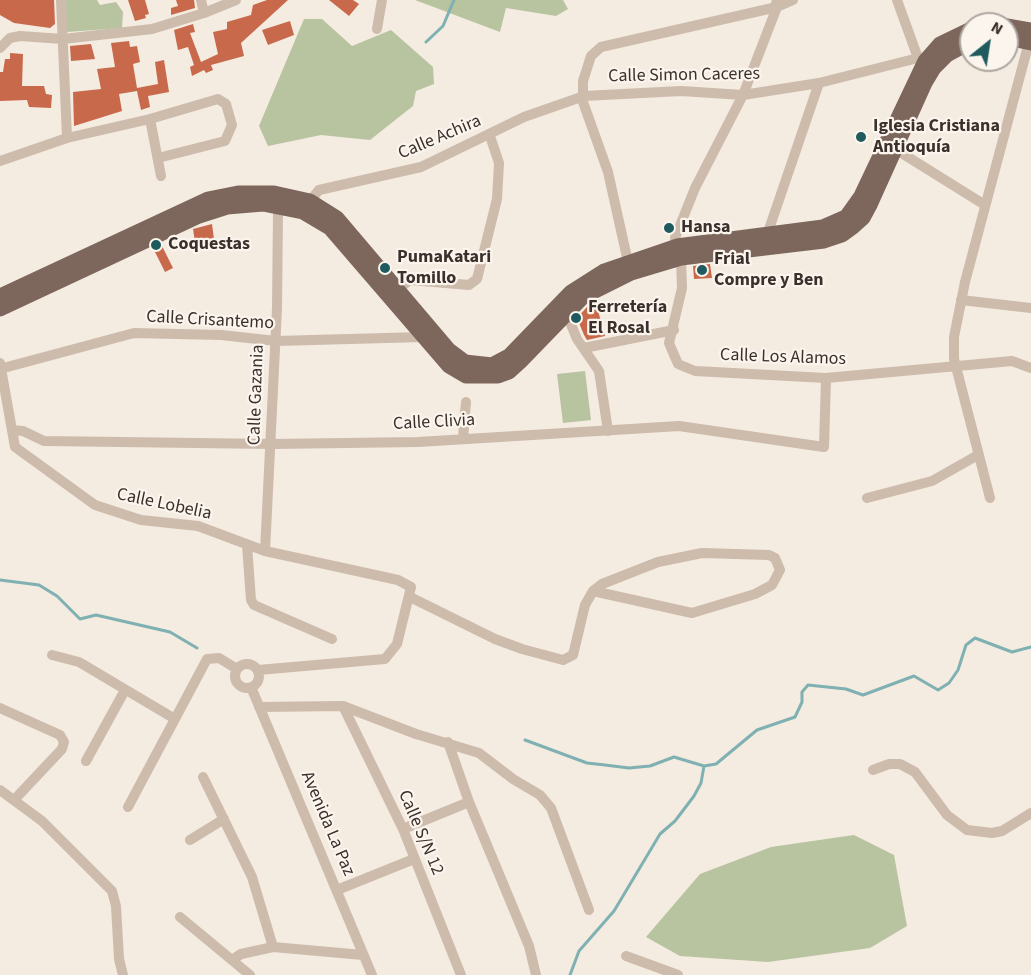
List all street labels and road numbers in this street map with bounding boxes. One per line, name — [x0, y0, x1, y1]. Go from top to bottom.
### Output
street label: Calle Simon Caceres — [608, 64, 760, 88]
street label: Calle Achira — [395, 111, 485, 165]
street label: Calle Crisantemo — [146, 307, 274, 335]
street label: Calle Gazania — [244, 344, 270, 446]
street label: Calle Los Alamos — [720, 345, 846, 371]
street label: Calle Clivia — [392, 410, 476, 436]
street label: Calle Lobelia — [115, 484, 213, 526]
street label: Avenida La Paz — [295, 769, 359, 879]
street label: Calle S/N 12 — [392, 787, 448, 879]

